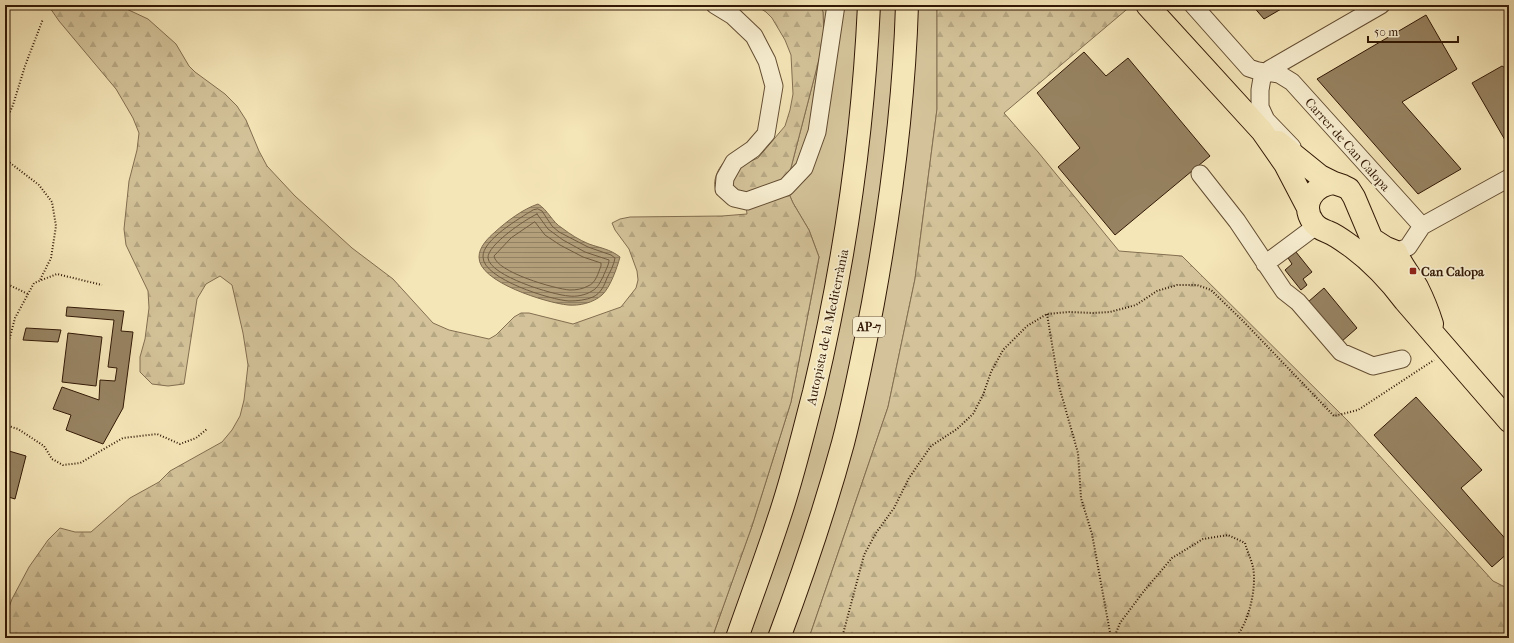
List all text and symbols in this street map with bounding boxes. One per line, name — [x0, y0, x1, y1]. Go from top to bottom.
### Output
scale bar — [1368, 18, 1458, 44]
text: 50 m — [1374, 25, 1398, 39]
street label: Carrer de Can Calopa — [1302, 95, 1394, 195]
street label: Autopista de la Mediterrània — [803, 247, 852, 407]
place label: Can Calopa — [1421, 264, 1485, 280]
marker: Can Calopa — [1408, 266, 1418, 276]
road number: AP-7 — [853, 317, 885, 337]

